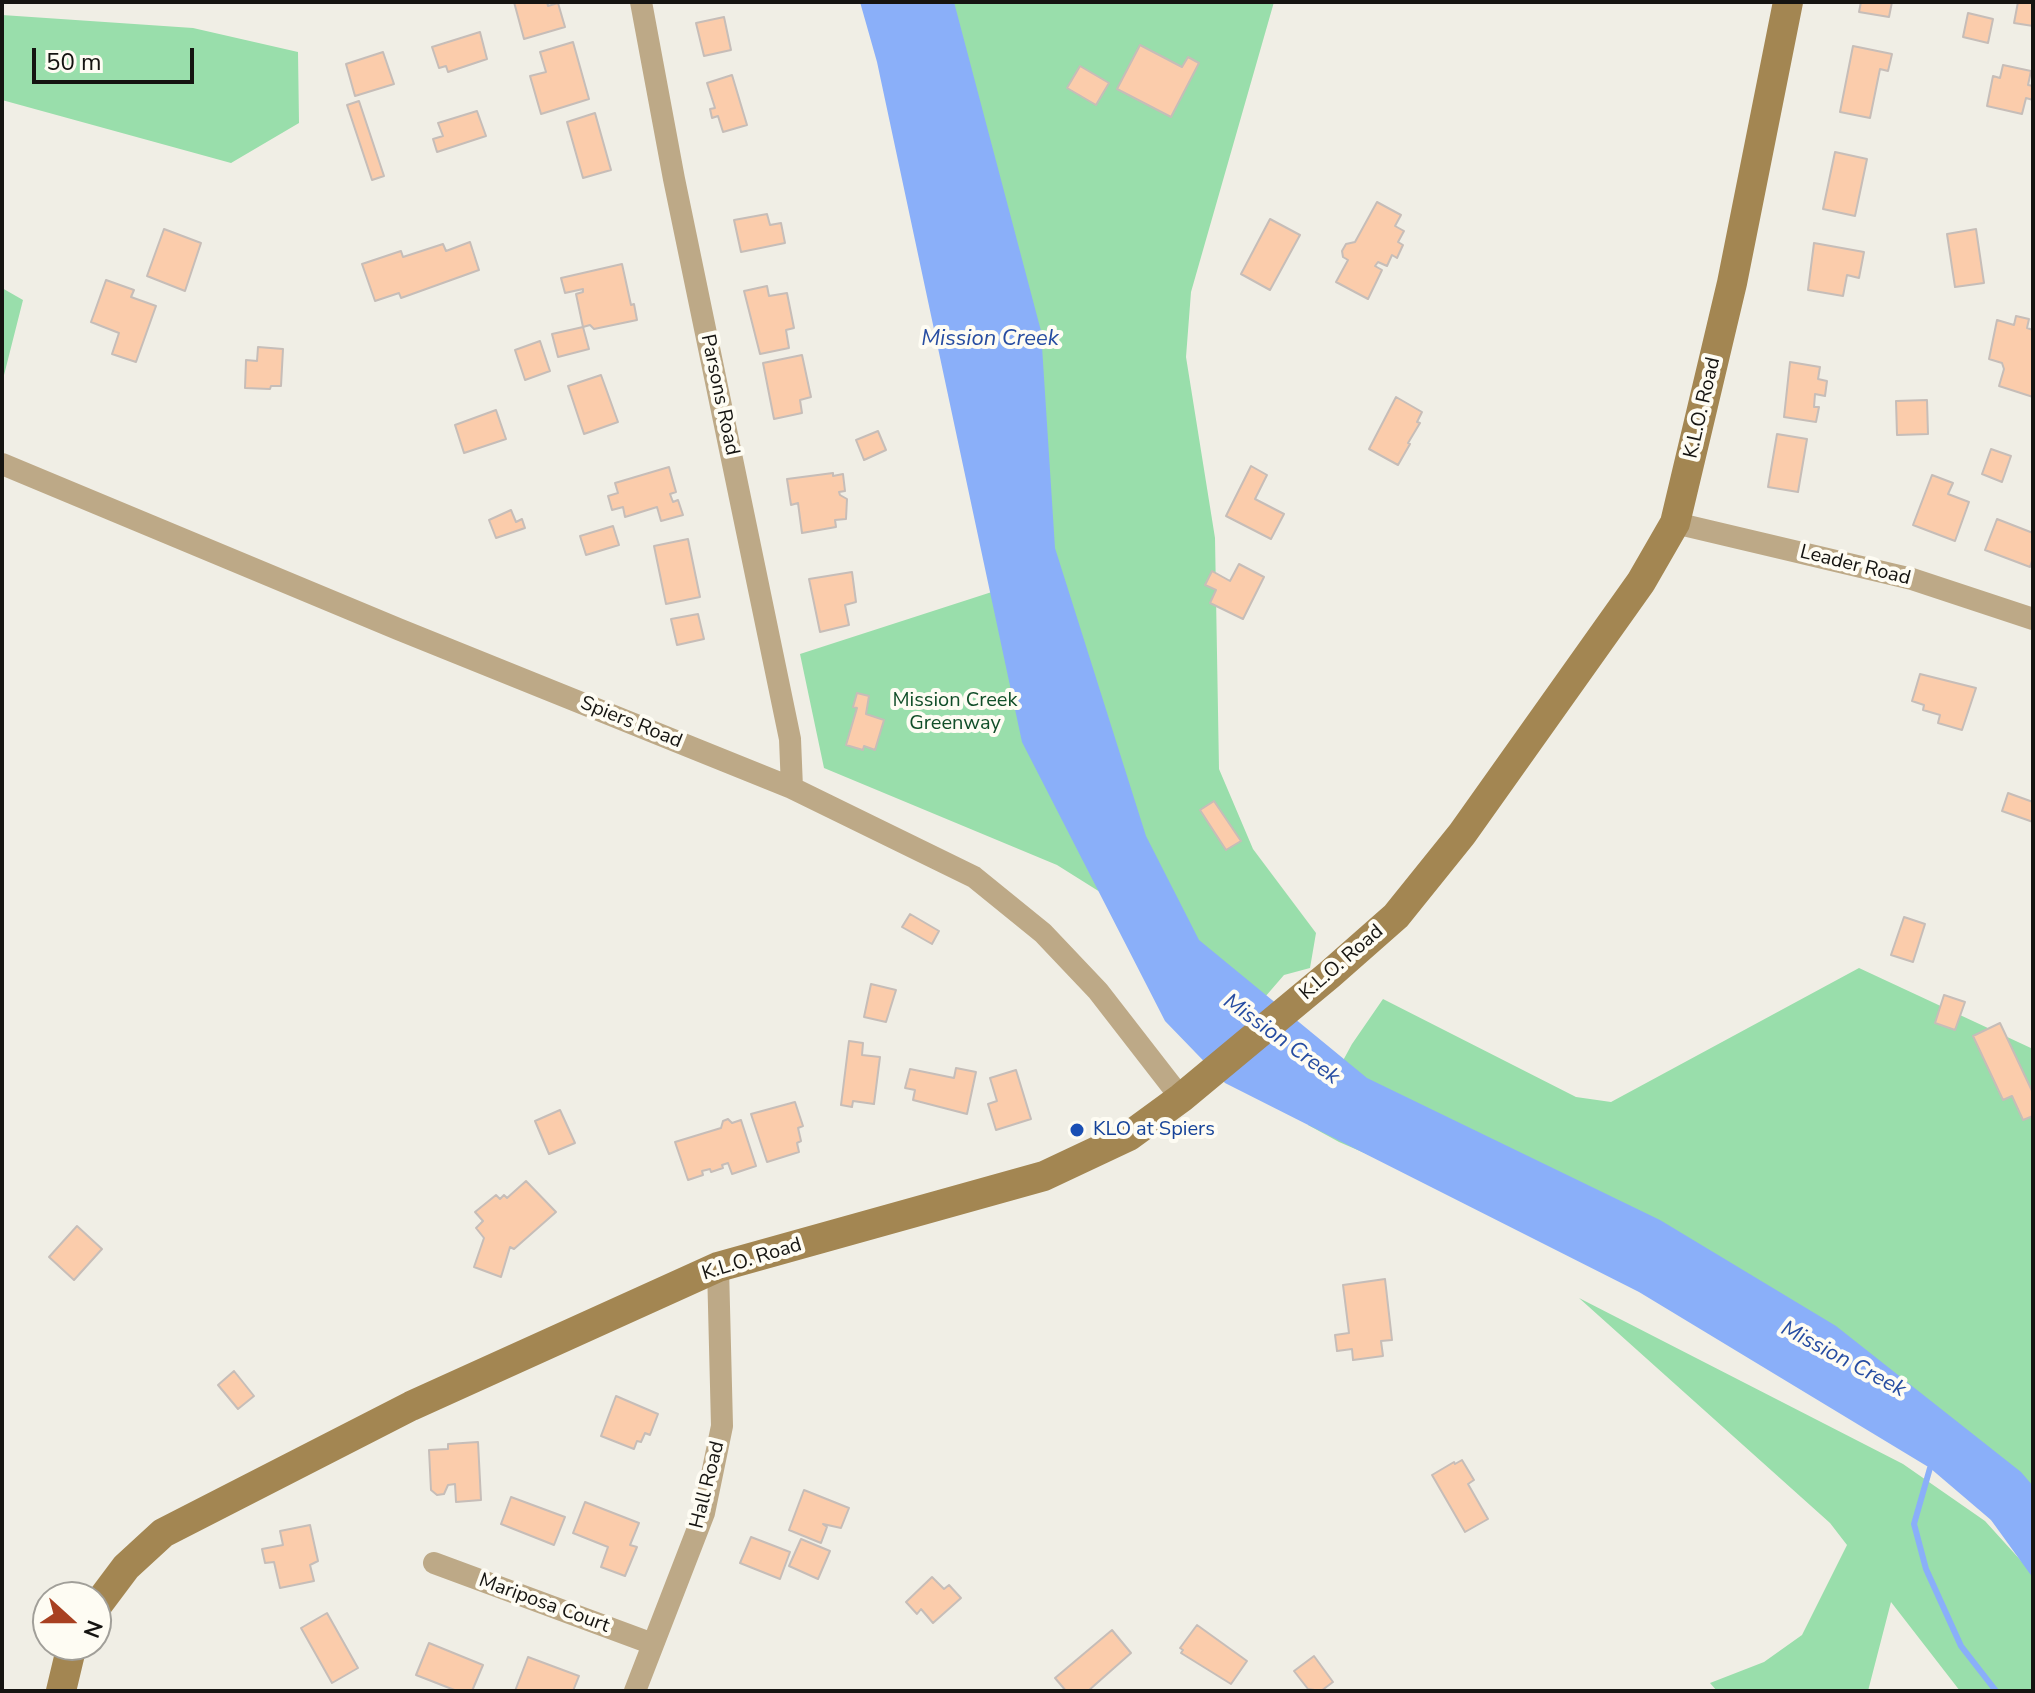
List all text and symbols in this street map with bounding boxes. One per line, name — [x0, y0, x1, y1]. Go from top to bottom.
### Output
scale bar — [36, 32, 198, 82]
text: 50 m — [46, 46, 102, 78]
water label: Mission Creek — [921, 327, 1059, 353]
street label: Parsons Road — [694, 332, 744, 458]
street label: K.L.O. Road — [1680, 355, 1726, 461]
street label: Leader Road — [1797, 541, 1913, 591]
park label: Mission Creek Greenway — [892, 689, 1018, 736]
street label: Spiers Road — [577, 692, 685, 754]
street label: K.L.O. Road — [1295, 920, 1389, 1006]
water label: Mission Creek — [1218, 989, 1344, 1091]
place label: KLO at Spiers — [1093, 1118, 1215, 1142]
marker: KLO at Spiers — [1068, 1121, 1086, 1139]
street label: K.L.O. Road — [699, 1233, 805, 1287]
water label: Mission Creek — [1776, 1316, 1910, 1404]
street label: Hall Road — [686, 1439, 730, 1531]
street label: Mariposa Court — [475, 1569, 613, 1639]
north arrow — [32, 1581, 112, 1661]
text: N — [76, 1616, 109, 1642]

